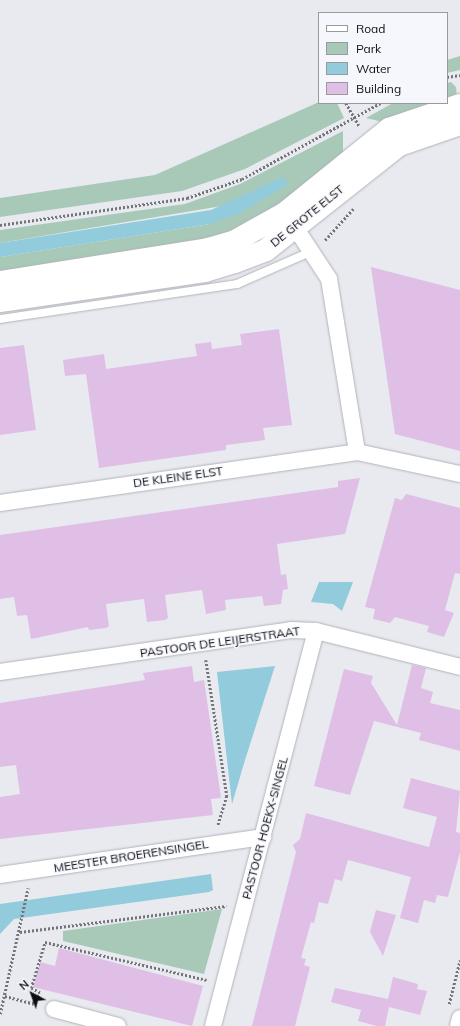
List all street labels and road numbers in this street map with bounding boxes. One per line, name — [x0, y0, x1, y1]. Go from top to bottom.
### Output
street label: DE GROTE ELST — [267, 182, 347, 250]
street label: DE KLEINE ELST — [132, 464, 224, 490]
street label: PASTOOR DE LEIJERSTRAAT — [139, 624, 301, 660]
street label: PASTOOR HOEKX-SINGEL — [239, 755, 291, 901]
street label: MEESTER BROERENSINGEL — [53, 837, 209, 875]

